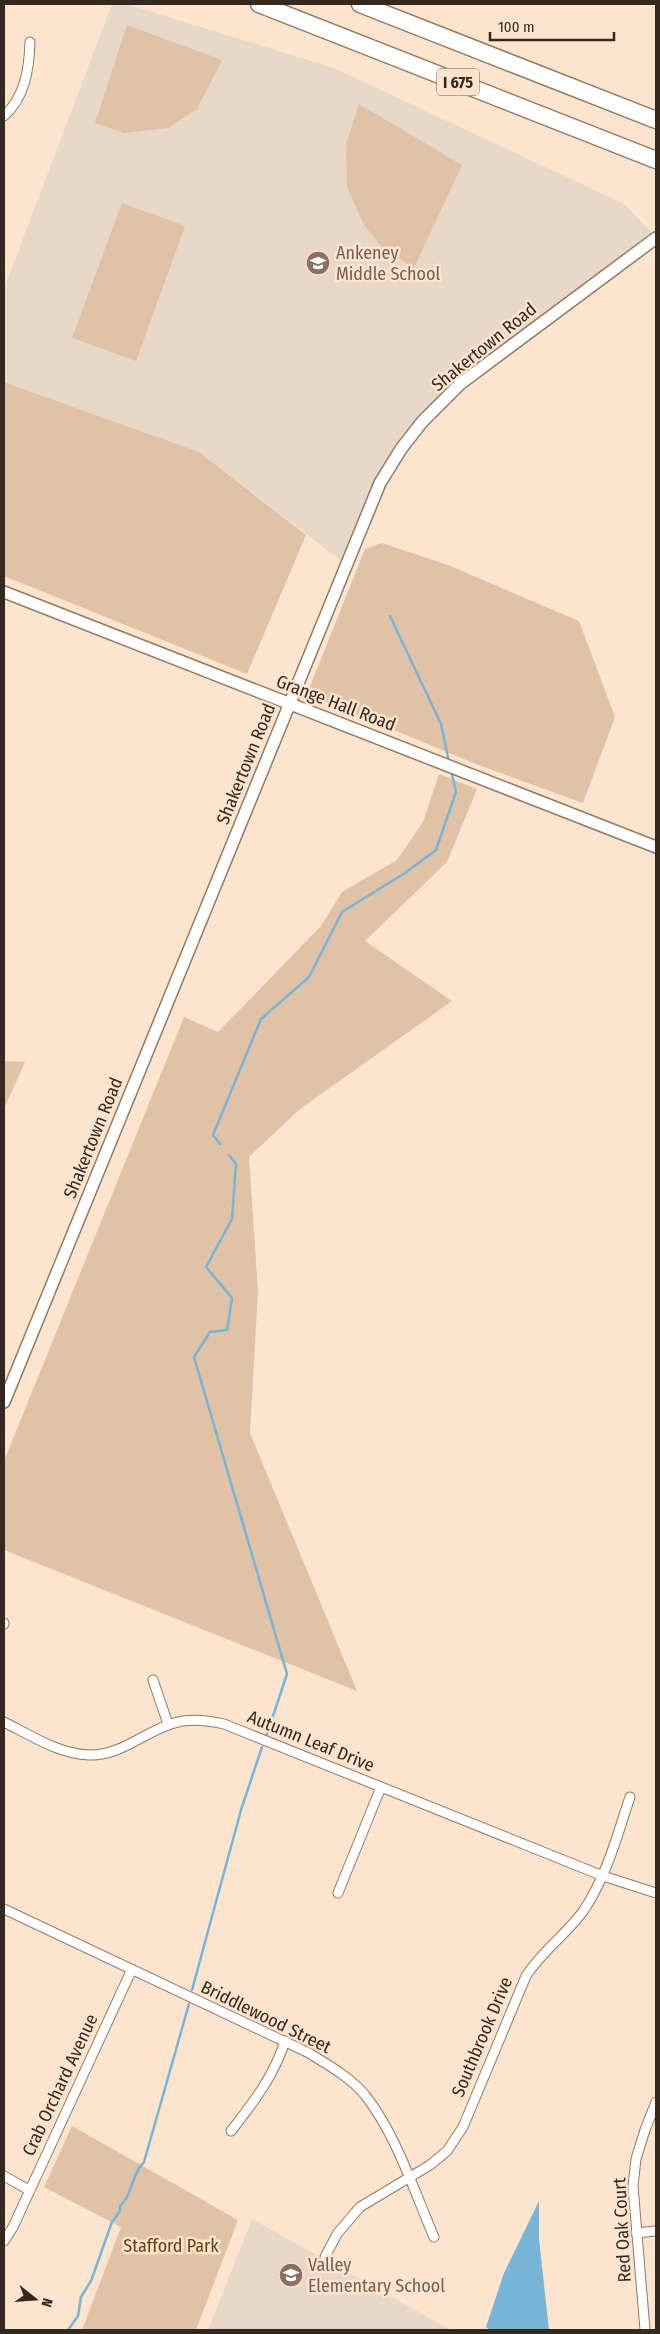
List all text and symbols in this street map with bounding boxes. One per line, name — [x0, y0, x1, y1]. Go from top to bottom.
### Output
scale bar — [490, 10, 614, 42]
text: 100 m — [498, 18, 535, 36]
road number: I 675 — [437, 68, 479, 95]
place label: Ankeney Middle School — [336, 242, 440, 285]
school or university icon: Ankeney Middle School — [305, 250, 331, 276]
street label: Shakertown Road — [427, 298, 541, 396]
street label: Grange Hall Road — [273, 670, 399, 736]
street label: Shakertown Road — [212, 700, 280, 828]
street label: Shakertown Road — [59, 1074, 127, 1202]
street label: Autumn Leaf Drive — [244, 1706, 378, 1776]
street label: Southbrook Drive — [447, 1974, 517, 2100]
street label: Briddlewood Street — [197, 1976, 335, 2058]
street label: Crab Orchard Avenue — [17, 2010, 103, 2159]
street label: Red Oak Court — [608, 2177, 636, 2283]
park label: Stafford Park — [123, 2235, 219, 2257]
place label: Valley Elementary School — [308, 2254, 445, 2297]
school or university icon: Valley Elementary School — [278, 2262, 304, 2288]
north arrow — [10, 2274, 60, 2324]
text: N — [38, 2296, 56, 2309]

